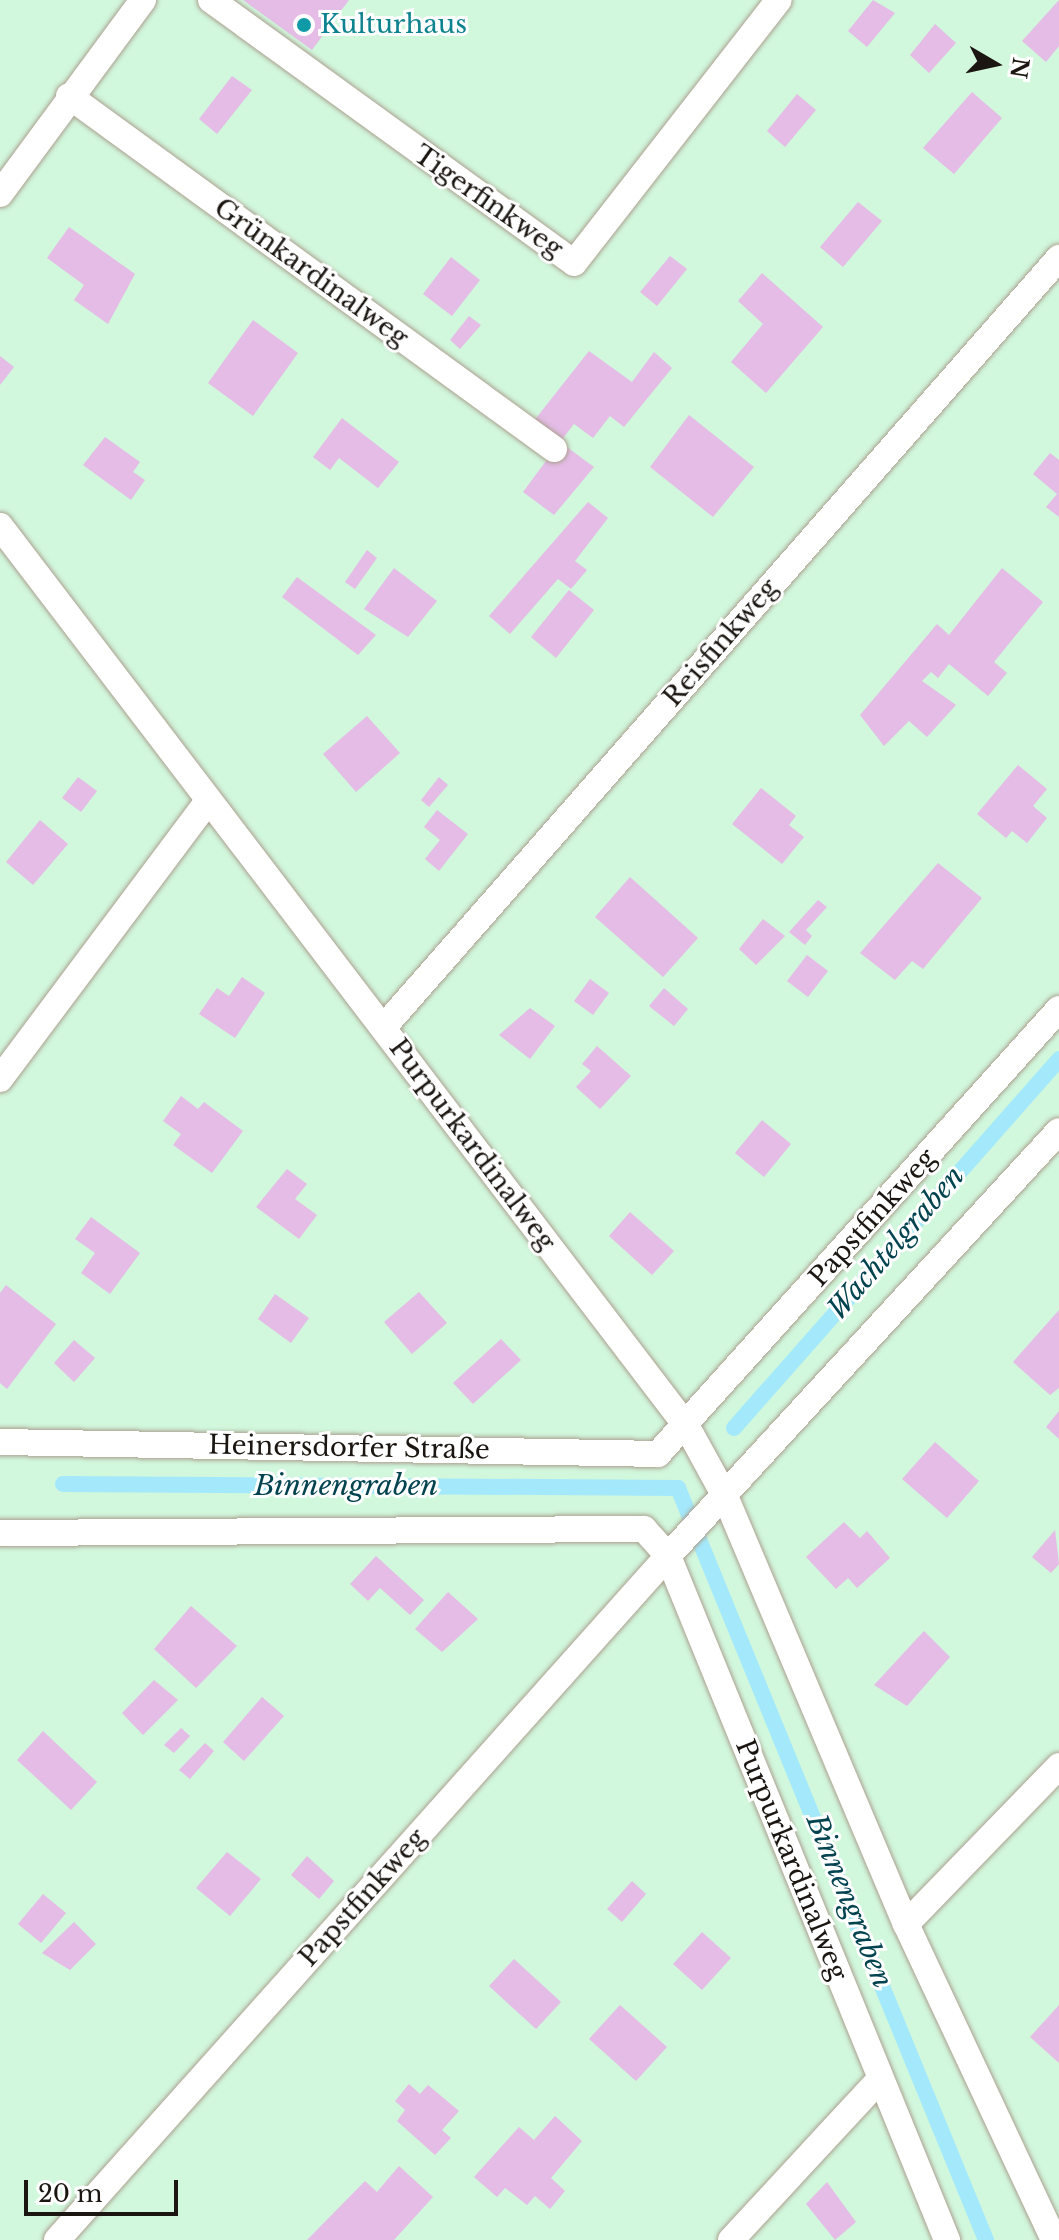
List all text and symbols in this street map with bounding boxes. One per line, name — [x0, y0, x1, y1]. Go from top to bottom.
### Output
place label: Kulturhaus — [320, 9, 467, 41]
marker: Kulturhaus — [295, 16, 313, 34]
north arrow — [955, 24, 1035, 104]
text: N — [1004, 56, 1034, 80]
street label: Tigerfinkweg — [407, 139, 569, 265]
street label: Grünkardinalweg — [208, 192, 414, 354]
street label: Reisfinkweg — [657, 573, 785, 713]
street label: Purpurkardinalweg — [382, 1033, 562, 1257]
street label: Papstfinkweg — [803, 1143, 943, 1293]
water label: Wachtelgraben — [821, 1160, 971, 1326]
street label: Heinersdorfer Straße — [208, 1430, 490, 1466]
water label: Binnengraben — [254, 1469, 438, 1503]
street label: Purpurkardinalweg — [728, 1735, 854, 1985]
water label: Binnengraben — [799, 1809, 899, 1993]
street label: Papstfinkweg — [293, 1823, 433, 1973]
scale bar — [28, 2164, 182, 2214]
text: 20 m — [38, 2179, 103, 2208]

